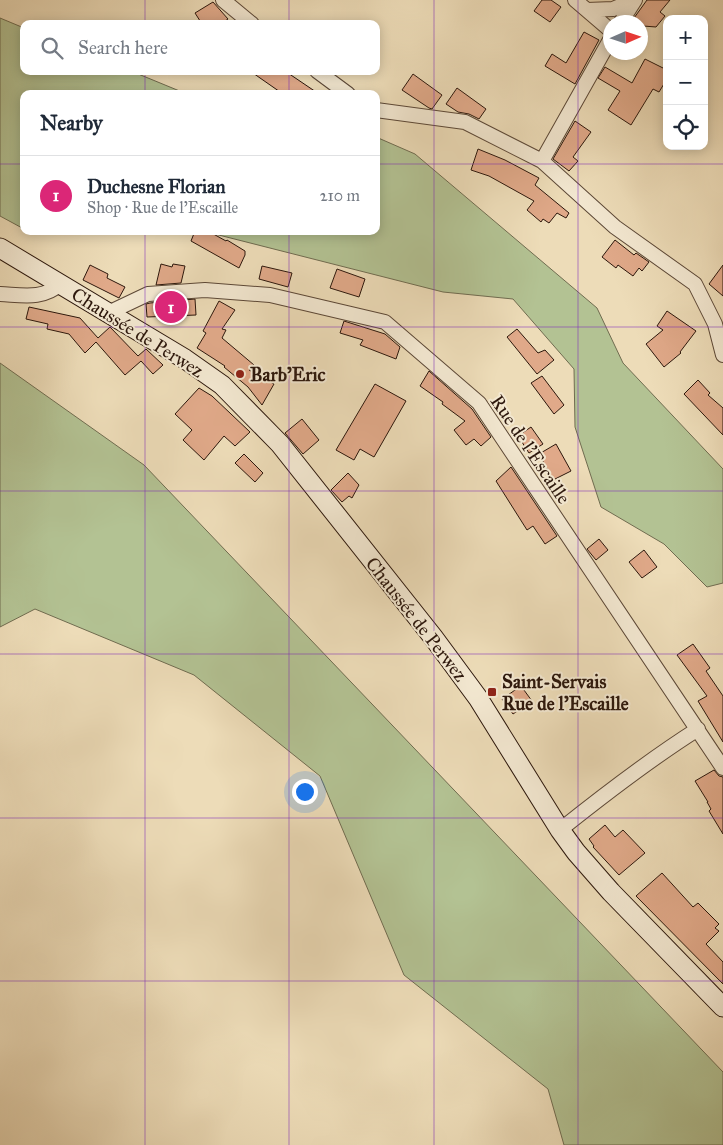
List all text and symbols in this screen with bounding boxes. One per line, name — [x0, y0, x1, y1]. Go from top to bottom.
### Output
north arrow — [603, 15, 648, 60]
map controls — [663, 15, 708, 150]
button: + — [663, 15, 708, 60]
search box — [20, 20, 380, 75]
icon: search — [38, 34, 66, 62]
text: Search here — [78, 36, 168, 59]
button: − — [663, 60, 708, 105]
button: locate — [663, 105, 708, 150]
text: Nearby — [40, 110, 103, 136]
text: Duchesne Florian — [87, 175, 226, 198]
text: 1 — [53, 186, 59, 205]
text: 210 m — [320, 186, 360, 205]
text: Shop · Rue de l'Escaille — [87, 198, 238, 217]
street label: Chaussée de Perwez — [67, 283, 208, 382]
pin: 1 — [155, 288, 187, 326]
place label: Barb'Eric — [250, 363, 326, 386]
marker: Barb'Eric — [234, 368, 246, 380]
street label: Rue de l'Escaille — [486, 390, 576, 508]
street label: Chaussée de Perwez — [361, 553, 472, 686]
place label: Saint-Servais Rue de l'Escaille — [502, 670, 629, 715]
marker: Saint-Servais Rue de l'Escaille — [486, 686, 498, 698]
your location — [292, 779, 318, 805]

